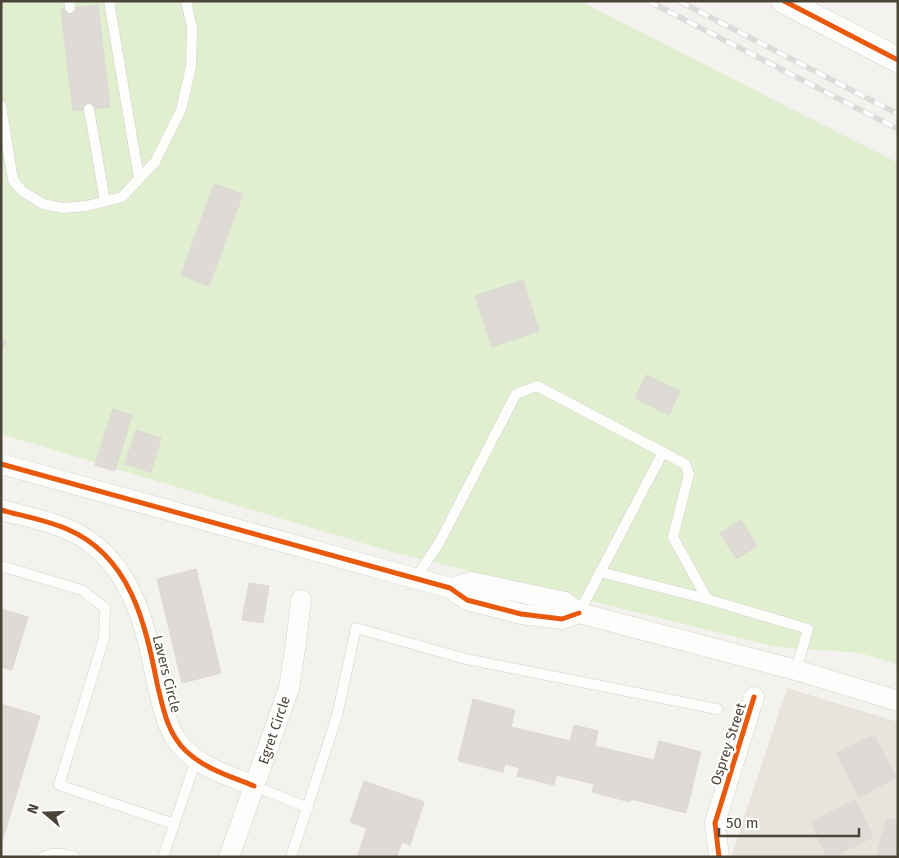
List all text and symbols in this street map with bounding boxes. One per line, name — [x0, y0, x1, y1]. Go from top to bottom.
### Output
street label: Lavers Circle — [149, 634, 184, 715]
street label: Egret Circle — [255, 694, 294, 766]
street label: Osprey Street — [707, 700, 750, 788]
north arrow — [20, 788, 70, 838]
text: N — [24, 802, 43, 816]
scale bar — [719, 806, 859, 838]
text: 50 m — [726, 814, 759, 832]

